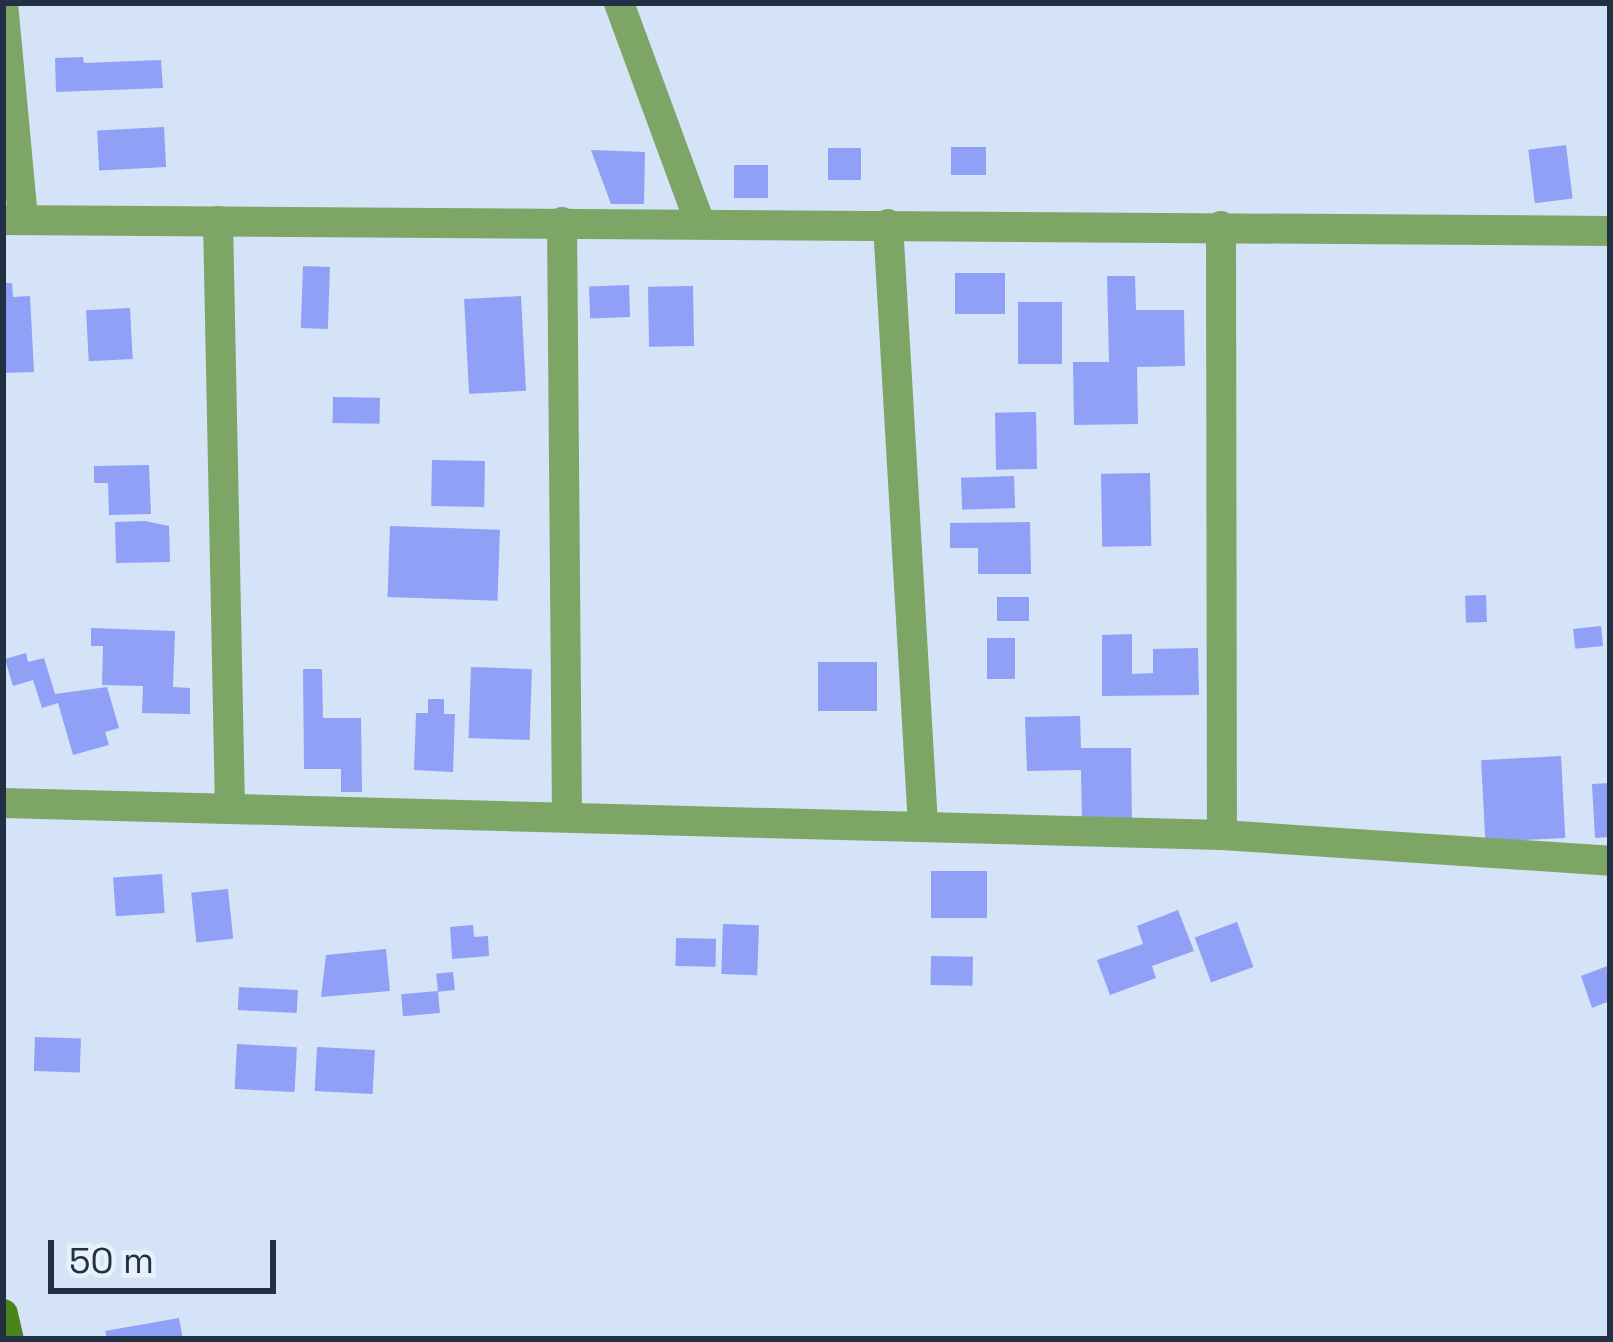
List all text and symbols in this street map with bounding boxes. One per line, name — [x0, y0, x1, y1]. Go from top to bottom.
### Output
scale bar — [54, 1216, 282, 1290]
text: 50 m — [69, 1238, 154, 1284]

